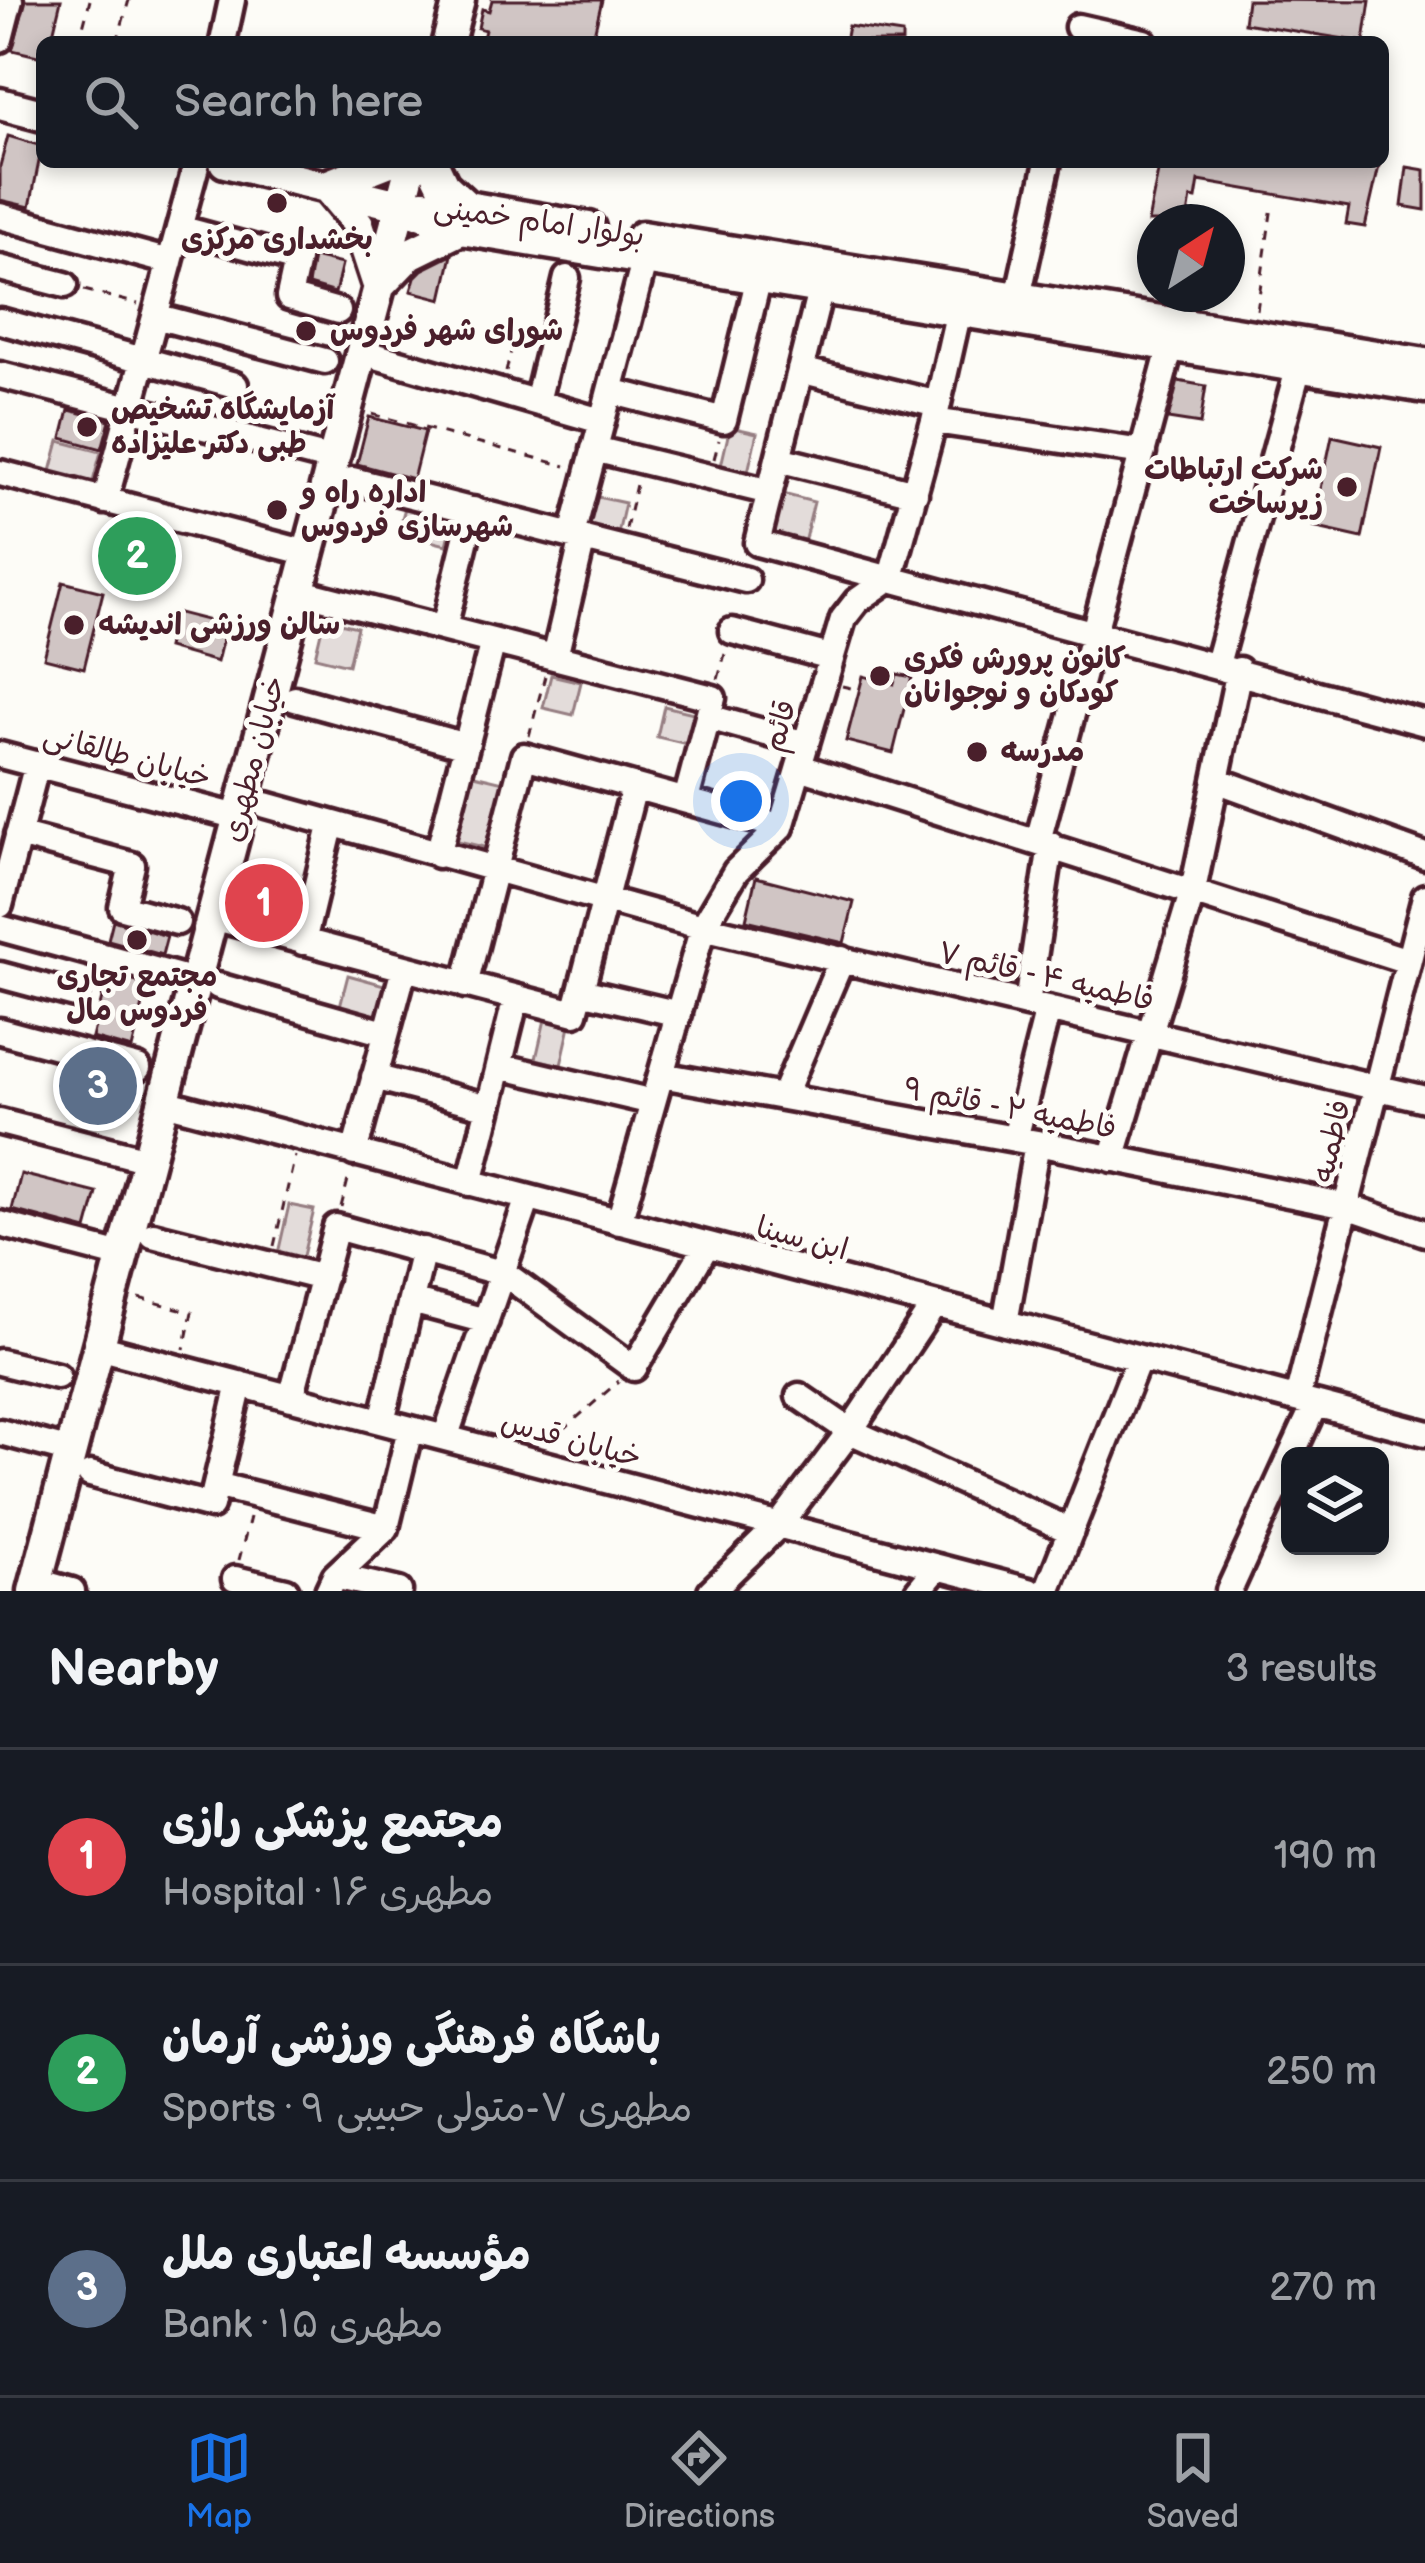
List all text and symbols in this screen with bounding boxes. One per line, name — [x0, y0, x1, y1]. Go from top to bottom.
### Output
search box — [36, 36, 1389, 168]
icon: search — [78, 69, 144, 135]
text: Search here — [174, 75, 423, 130]
street label: بولوار امام خمینی — [431, 189, 647, 258]
marker: بخشداری مرکزی — [264, 190, 290, 216]
north arrow — [1137, 204, 1245, 312]
place label: بخشداری مرکزی — [181, 222, 373, 258]
place label: شورای شهر فردوس — [330, 313, 563, 349]
marker: شورای شهر فردوس — [293, 318, 319, 344]
place label: آزمایشگاه تشخیص طبی دکتر علیزاده — [111, 390, 337, 462]
marker: آزمایشگاه تشخیص طبی دکتر علیزاده — [74, 414, 100, 440]
place label: شرکت ارتباطات زیرساخت — [1144, 452, 1323, 522]
marker: شرکت ارتباطات زیرساخت — [1334, 474, 1360, 500]
place label: اداره راه و شهرسازی فردوس — [299, 475, 513, 545]
marker: اداره راه و شهرسازی فردوس — [264, 497, 290, 523]
pin: 2 — [98, 511, 176, 601]
place label: سالن ورزشی اندیشه — [98, 607, 340, 643]
marker: سالن ورزشی اندیشه — [61, 612, 87, 638]
place label: کانون پرورش فکری کودکان و نوجوانان — [904, 641, 1126, 711]
marker: کانون پرورش فکری کودکان و نوجوانان — [867, 663, 893, 689]
street label: خیابان مطهری — [215, 672, 293, 846]
street label: قائم — [756, 696, 807, 757]
street label: خیابان طالقانی — [40, 717, 214, 797]
place label: مدرسه — [1001, 734, 1085, 770]
marker: مدرسه — [964, 739, 990, 765]
your location — [711, 771, 771, 831]
pin: 1 — [225, 858, 303, 948]
marker: مجتمع تجاری فردوس مال — [124, 927, 150, 953]
street label: فاطمیه ۴ - قائم ۷ — [934, 935, 1158, 1022]
place label: مجتمع تجاری فردوس مال — [57, 959, 217, 1029]
pin: 3 — [59, 1041, 137, 1131]
street label: فاطمیه ۲ - قائم ۹ — [900, 1071, 1119, 1150]
street label: فاطمیه — [1305, 1096, 1359, 1186]
street label: ابن سینا — [752, 1210, 852, 1268]
street label: خیابان قدس — [497, 1404, 645, 1476]
map controls — [1281, 1447, 1389, 1555]
button: layers — [1281, 1447, 1389, 1555]
text: Nearby — [48, 1639, 219, 1700]
text: 3 results — [1225, 1646, 1377, 1693]
text: مجتمع پزشکی رازی — [162, 1796, 503, 1851]
text: 1 — [79, 1833, 95, 1880]
text: 190 m — [1274, 1833, 1377, 1880]
text: Hospital · مطهری ۱۶ — [162, 1870, 493, 1917]
text: باشگاه فرهنگی ورزشی آرمان — [162, 2012, 661, 2067]
text: 2 — [75, 2049, 99, 2096]
text: 250 m — [1266, 2049, 1377, 2096]
text: Sports · مطهری ۷-متولی حبیبی ۹ — [162, 2086, 692, 2133]
text: مؤسسه اعتباری ملل — [162, 2228, 531, 2283]
text: 3 — [76, 2265, 98, 2312]
text: 270 m — [1269, 2265, 1377, 2312]
text: Bank · مطهری ۱۵ — [162, 2302, 443, 2349]
tab: Map — [186, 2425, 252, 2537]
tab: Directions — [623, 2425, 775, 2537]
tab: Saved — [1147, 2425, 1239, 2537]

